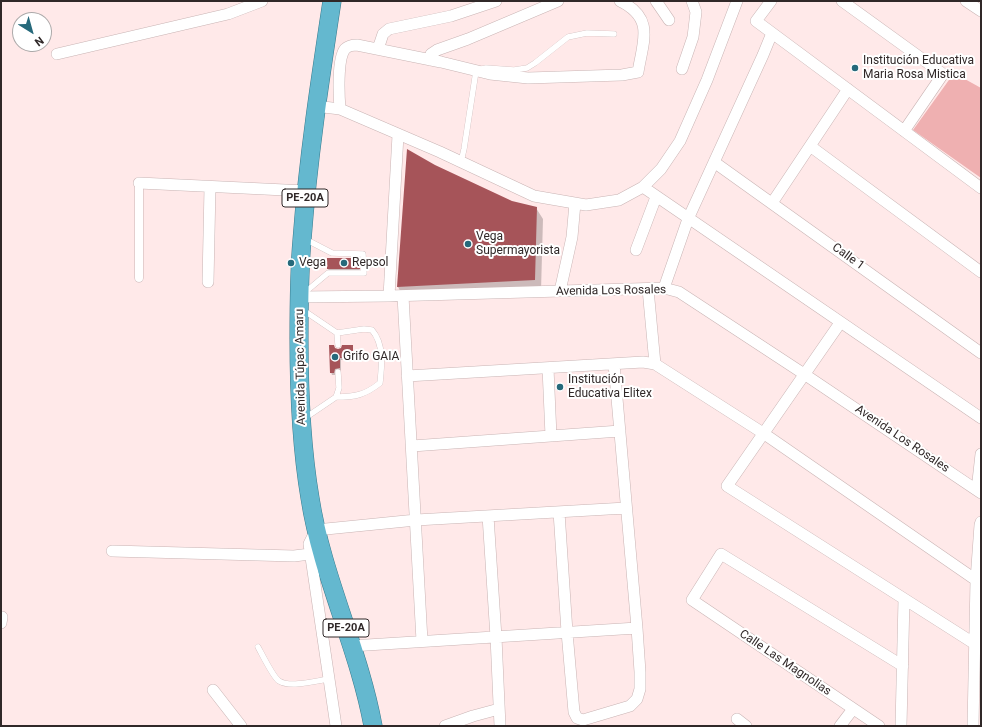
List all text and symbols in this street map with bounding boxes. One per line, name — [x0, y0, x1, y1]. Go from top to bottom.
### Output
north arrow — [12, 12, 52, 52]
text: N — [32, 34, 46, 49]
place label: Institución Educativa Maria Rosa Mistica — [863, 54, 974, 82]
marker: Institución Educativa Maria Rosa Mistica — [850, 63, 860, 73]
road number: PE-20A — [282, 189, 328, 207]
place label: Vega Supermayorista — [476, 230, 560, 258]
marker: Vega Supermayorista — [463, 239, 473, 249]
street label: Calle 1 — [829, 241, 867, 273]
place label: Vega — [299, 256, 326, 270]
place label: Repsol — [352, 256, 388, 270]
marker: Vega — [286, 258, 296, 268]
marker: Repsol — [339, 258, 349, 268]
street label: Avenida Los Rosales — [556, 283, 666, 299]
street label: Avenida Túpac Amaru — [293, 309, 309, 425]
place label: Grifo GAIA — [343, 350, 399, 364]
marker: Grifo GAIA — [330, 352, 340, 362]
place label: Institución Educativa Elitex — [568, 373, 652, 401]
marker: Institución Educativa Elitex — [555, 382, 565, 392]
street label: Avenida Los Rosales — [852, 402, 952, 476]
road number: PE-20A — [323, 619, 369, 637]
street label: Calle Las Magnolias — [736, 627, 834, 699]

